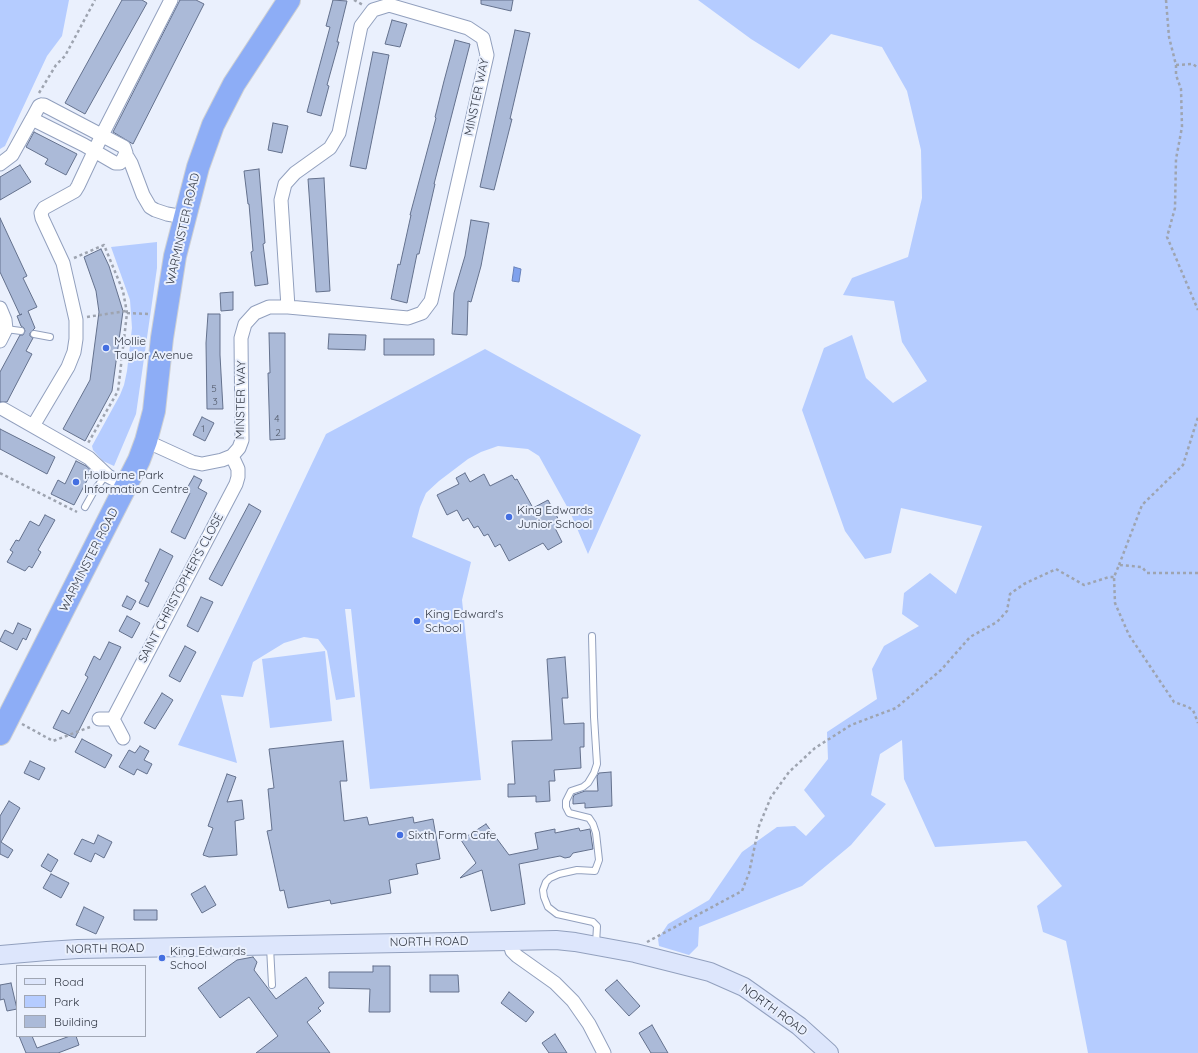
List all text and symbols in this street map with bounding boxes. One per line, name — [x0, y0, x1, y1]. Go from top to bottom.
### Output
street label: MINSTER WAY — [462, 57, 492, 137]
street label: WARMINSTER ROAD — [163, 172, 203, 286]
place label: Mollie Taylor Avenue — [114, 334, 193, 362]
marker: Mollie Taylor Avenue — [101, 343, 111, 353]
street label: MINSTER WAY — [233, 360, 249, 440]
house number: 5 — [211, 383, 217, 395]
house number: 3 — [212, 396, 218, 408]
house number: 4 — [274, 413, 280, 425]
house number: 1 — [201, 423, 205, 435]
house number: 2 — [275, 427, 281, 439]
place label: Holburne Park Information Centre — [84, 468, 189, 496]
marker: Holburne Park Information Centre — [71, 477, 81, 487]
place label: King Edwards Junior School — [517, 503, 593, 531]
street label: WARMINSTER ROAD — [57, 506, 121, 614]
street label: SAINT CHRISTOPHER'S CLOSE — [135, 511, 227, 665]
marker: King Edwards Junior School — [504, 512, 514, 522]
place label: King Edward's School — [425, 607, 503, 635]
marker: King Edward's School — [412, 616, 422, 626]
place label: Sixth Form Cafe — [408, 828, 496, 842]
marker: Sixth Form Cafe — [395, 830, 405, 840]
street label: NORTH ROAD — [390, 934, 468, 950]
street label: NORTH ROAD — [66, 941, 144, 957]
place label: King Edwards School — [170, 944, 246, 972]
marker: King Edwards School — [157, 953, 167, 963]
legend — [16, 965, 146, 1037]
text: Road — [54, 974, 84, 989]
street label: NORTH ROAD — [738, 981, 810, 1039]
text: Park — [54, 994, 79, 1009]
text: Building — [54, 1014, 98, 1029]

